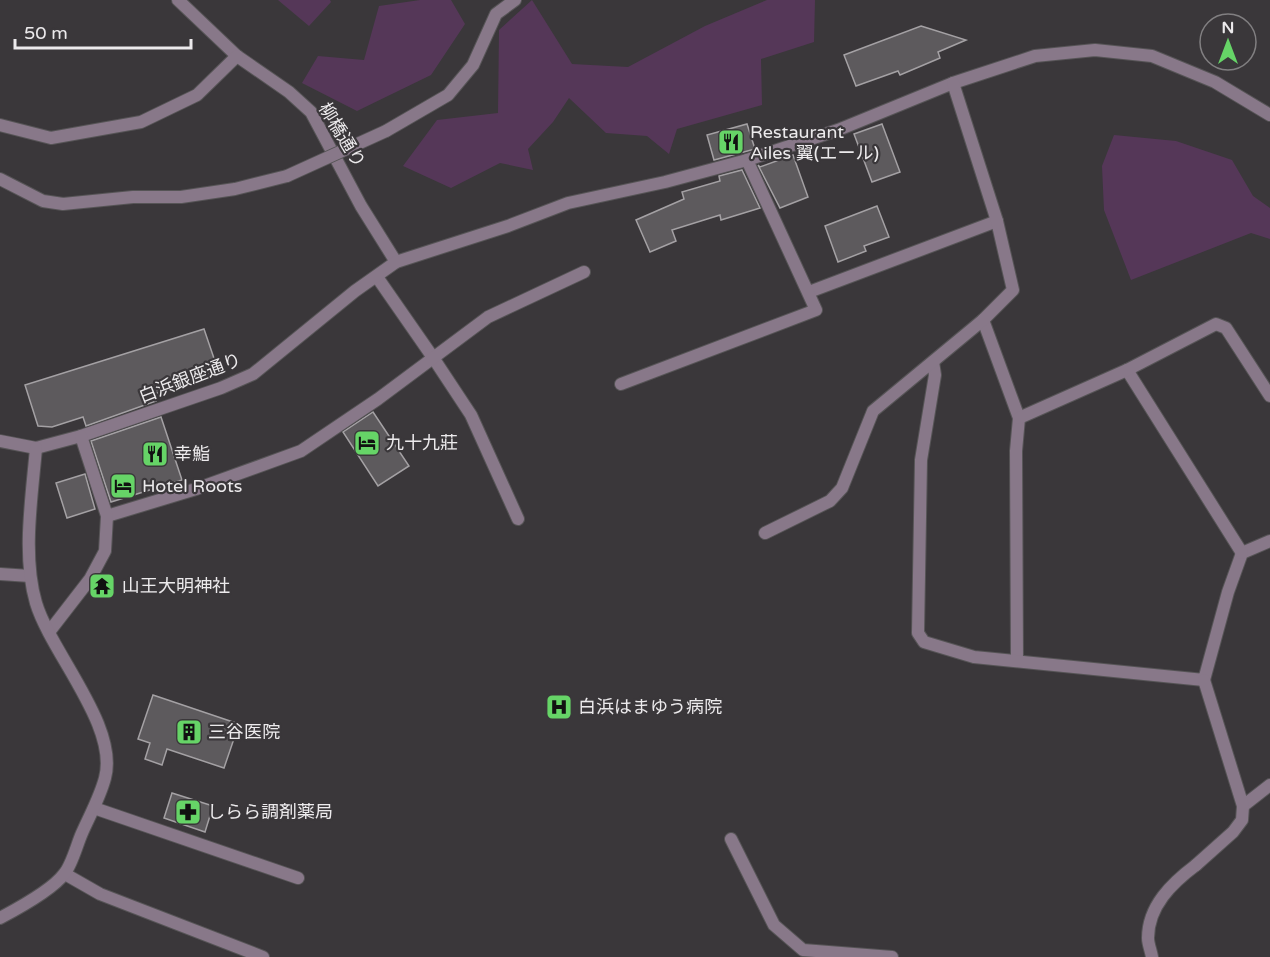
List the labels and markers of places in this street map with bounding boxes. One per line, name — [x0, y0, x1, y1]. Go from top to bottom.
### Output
place label: Restaurant Ailes 翼(エール) — [750, 121, 879, 164]
restaurant icon: Restaurant Ailes 翼(エール) — [716, 127, 746, 157]
hotel icon: 九十九莊 — [352, 428, 382, 458]
place label: 九十九莊 — [386, 432, 458, 454]
restaurant icon: 幸鮨 — [140, 439, 170, 469]
place label: 幸鮨 — [174, 443, 210, 465]
hotel icon: Hotel Roots — [108, 471, 138, 501]
place label: Hotel Roots — [142, 475, 242, 497]
temple icon: 山王大明神社 — [87, 571, 117, 601]
place label: 山王大明神社 — [122, 575, 230, 597]
hospital icon: 白浜はまゆう病院 — [544, 692, 574, 722]
place label: 白浜はまゆう病院 — [578, 696, 722, 718]
building icon: 三谷医院 — [174, 717, 204, 747]
place label: 三谷医院 — [208, 721, 280, 743]
pharmacy icon: しらら調剤薬局 — [173, 797, 203, 827]
place label: しらら調剤薬局 — [207, 801, 333, 823]

